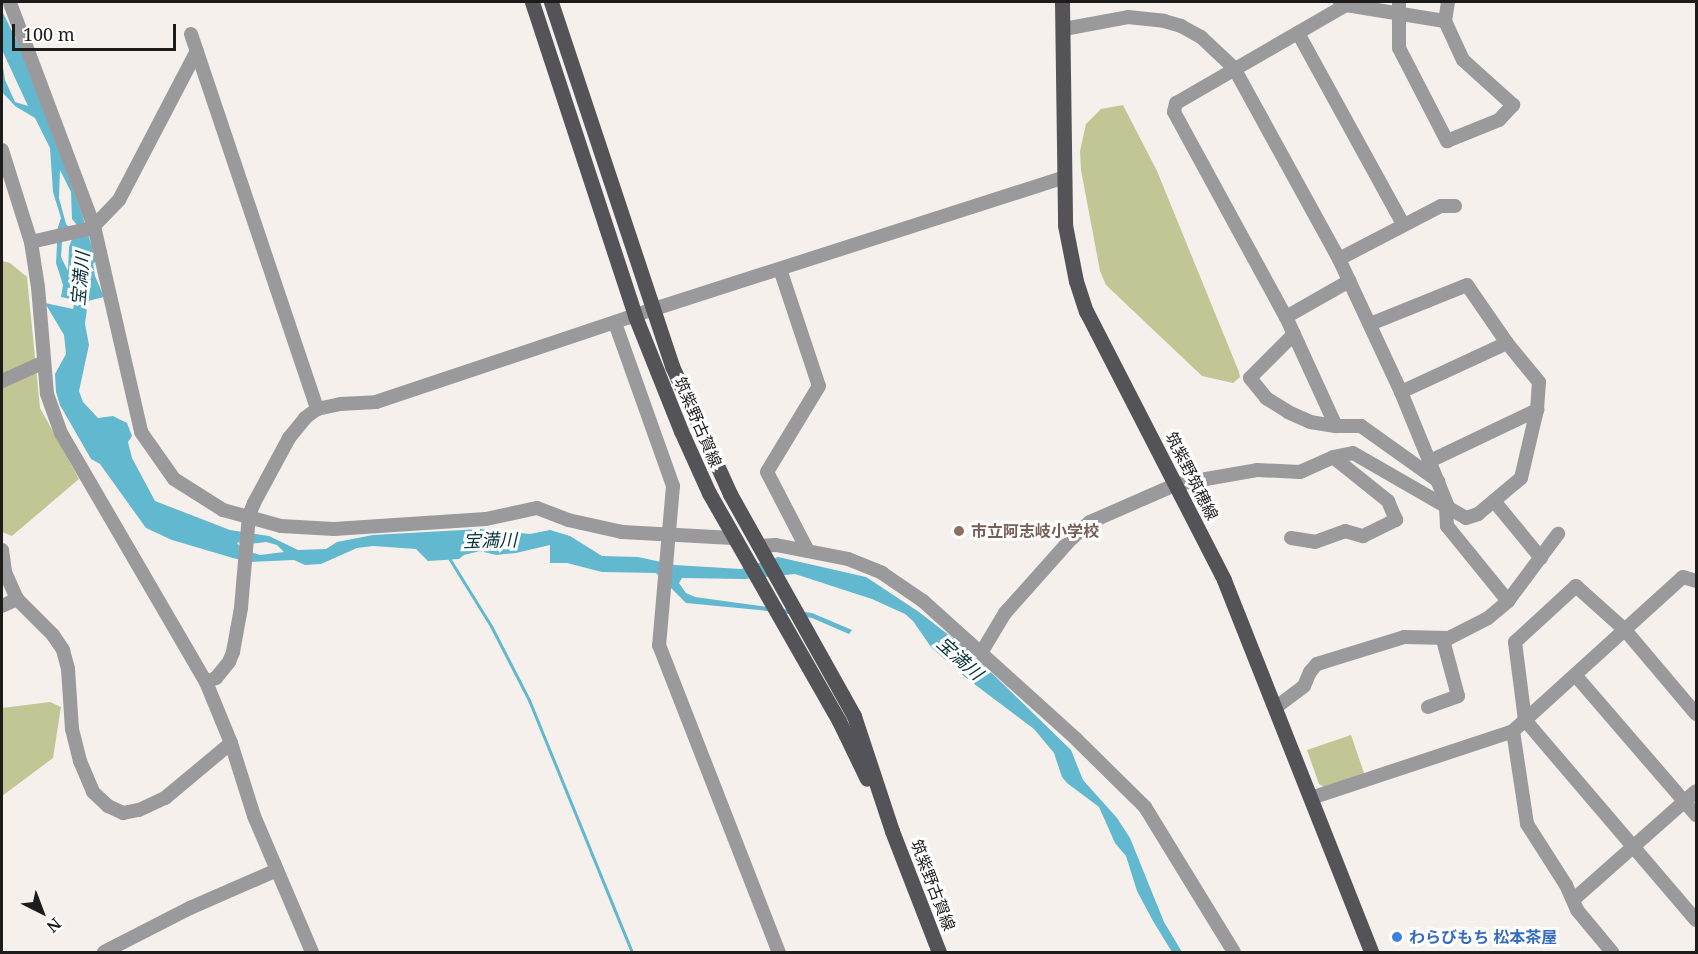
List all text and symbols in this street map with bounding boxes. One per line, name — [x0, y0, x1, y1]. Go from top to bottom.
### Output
scale bar — [15, 12, 178, 50]
text: 100 m — [23, 22, 75, 46]
water label: 宝満川 — [67, 251, 93, 307]
street label: 筑紫野古賀線 — [670, 374, 726, 470]
street label: 筑紫野筑穂線 — [1162, 429, 1222, 523]
place label: 市立阿志岐小学校 — [971, 521, 1099, 541]
marker: 市立阿志岐小学校 — [952, 524, 966, 538]
water label: 宝満川 — [463, 529, 517, 551]
water label: 宝満川 — [933, 632, 987, 684]
street label: 筑紫野古賀線 — [907, 837, 959, 933]
north arrow — [12, 882, 72, 942]
text: N — [42, 913, 66, 938]
place label: わらびもち 松本茶屋 — [1409, 927, 1557, 947]
marker: わらびもち 松本茶屋 — [1390, 930, 1404, 944]

